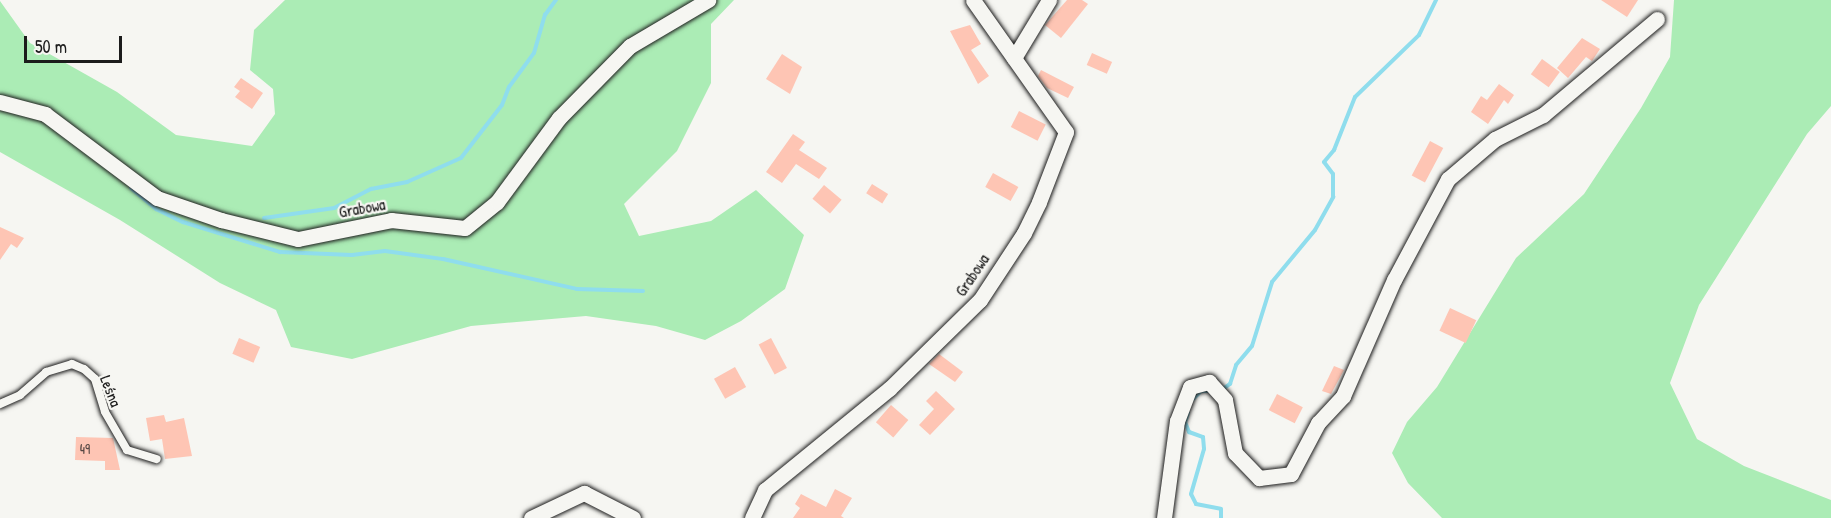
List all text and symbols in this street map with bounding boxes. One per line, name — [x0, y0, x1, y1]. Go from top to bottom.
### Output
scale bar — [27, 24, 124, 62]
text: 50 m — [35, 34, 67, 59]
street label: Grabowa — [337, 194, 387, 222]
street label: Grabowa — [951, 250, 993, 300]
street label: Leśna — [96, 373, 126, 409]
house number: 49 — [80, 441, 90, 457]

